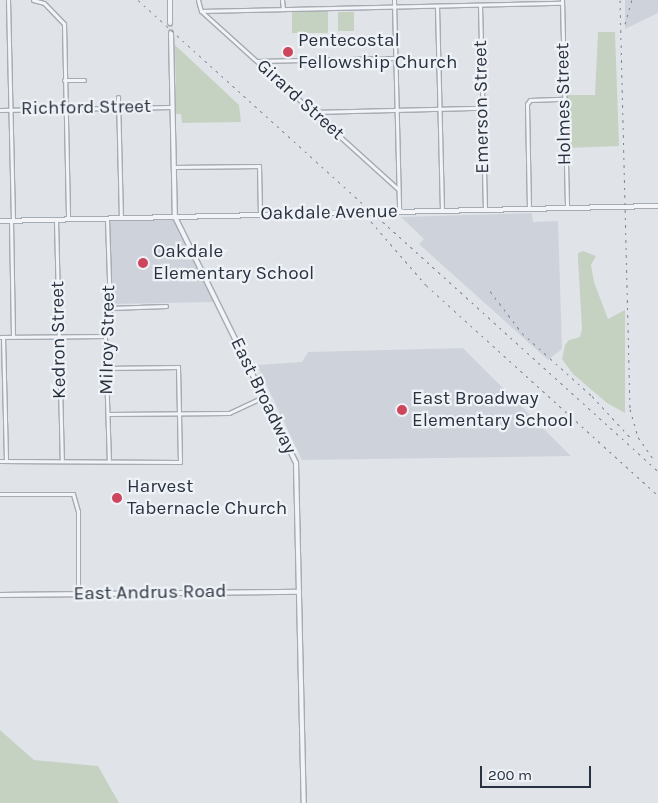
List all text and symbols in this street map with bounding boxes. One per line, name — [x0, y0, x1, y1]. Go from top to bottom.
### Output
place label: Pentecostal Fellowship Church — [298, 30, 457, 74]
street label: Emerson Street — [469, 40, 495, 174]
street label: Holmes Street — [552, 43, 576, 165]
marker: Pentecostal Fellowship Church — [282, 46, 294, 58]
street label: Girard Street — [251, 55, 349, 145]
street label: Richford Street — [21, 95, 151, 121]
street label: Oakdale Avenue — [260, 200, 398, 226]
place label: Oakdale Elementary School — [153, 241, 314, 285]
marker: Oakdale Elementary School — [137, 257, 149, 269]
street label: Kedron Street — [47, 281, 71, 399]
street label: Milroy Street — [96, 285, 120, 395]
street label: East Broadway — [225, 334, 301, 458]
place label: East Broadway Elementary School — [412, 388, 573, 432]
marker: East Broadway Elementary School — [396, 404, 408, 416]
place label: Harvest Tabernacle Church — [127, 476, 287, 520]
marker: Harvest Tabernacle Church — [111, 492, 123, 504]
street label: East Andrus Road — [73, 580, 227, 606]
scale bar — [483, 756, 594, 788]
text: 200 m — [488, 766, 532, 784]

